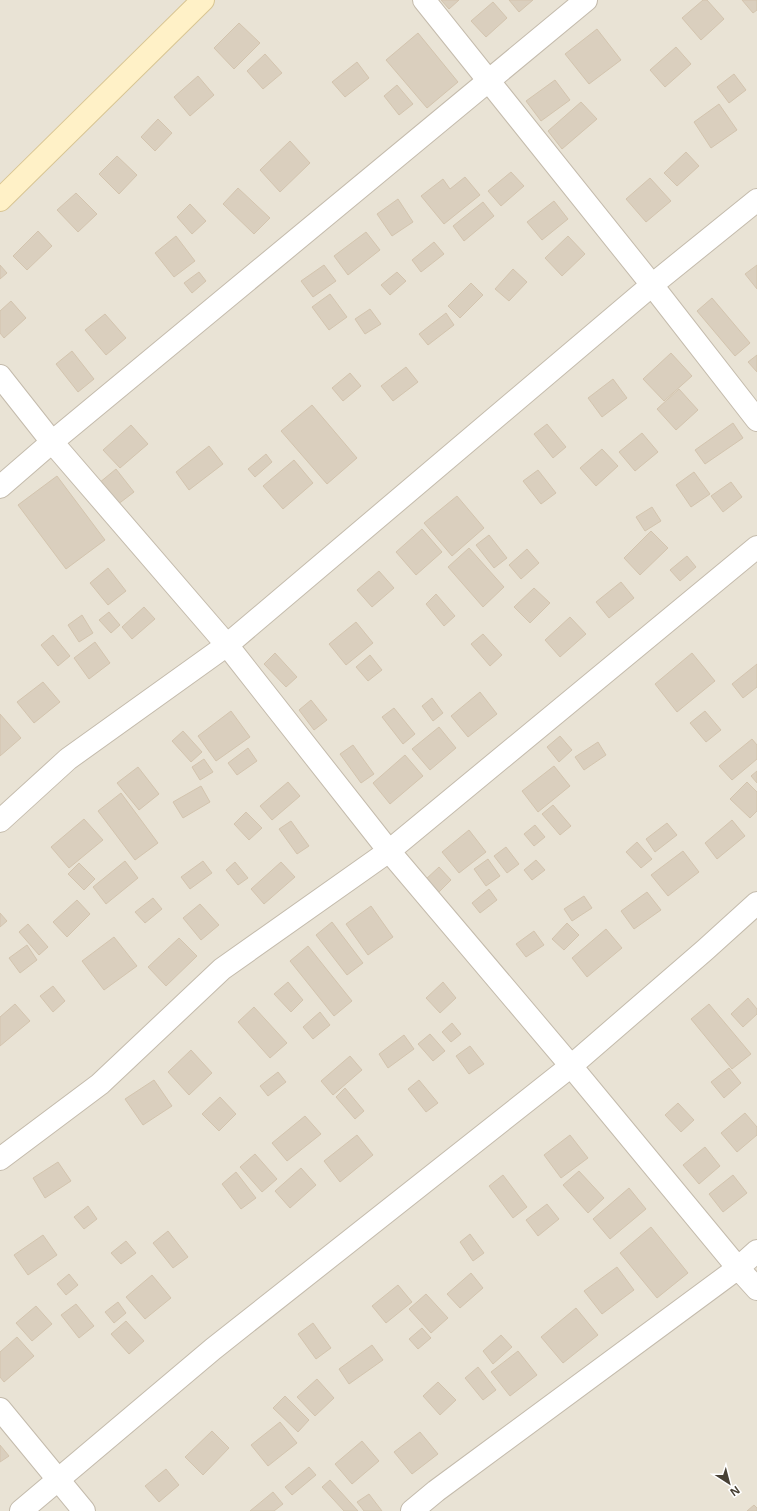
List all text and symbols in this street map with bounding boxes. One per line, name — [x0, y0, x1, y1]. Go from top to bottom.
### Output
north arrow — [709, 1463, 749, 1503]
text: N — [727, 1483, 743, 1500]

